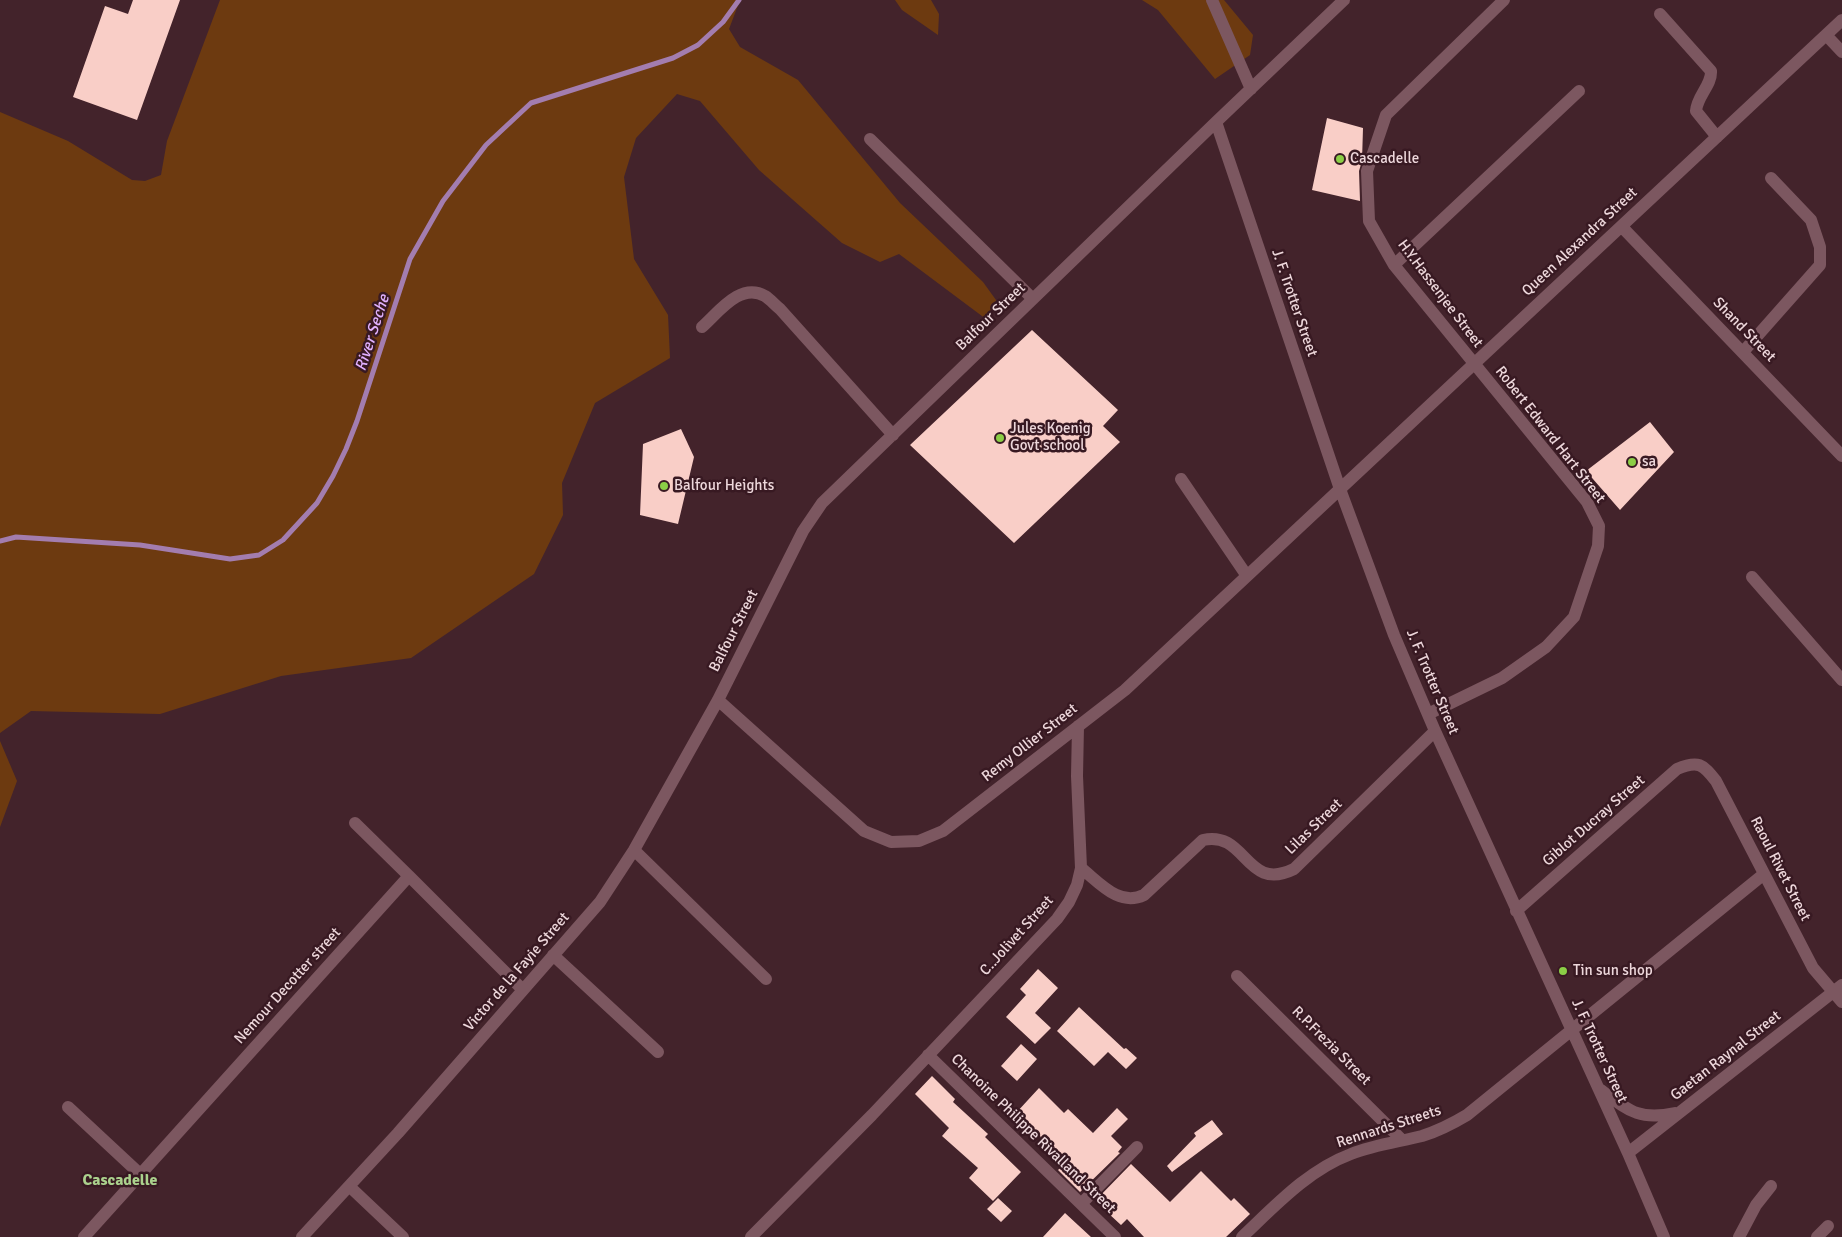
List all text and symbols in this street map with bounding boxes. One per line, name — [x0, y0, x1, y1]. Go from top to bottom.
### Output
place label: Cascadelle — [1350, 150, 1419, 168]
marker: Cascadelle — [1334, 153, 1346, 165]
street label: Queen Alexandra Street — [1519, 184, 1641, 300]
street label: H.Y.Hassenjee Street — [1394, 236, 1486, 352]
street label: J. F. Trotter Street — [1267, 247, 1321, 359]
street label: Balfour Street — [952, 279, 1030, 355]
water label: River Seche — [352, 292, 394, 374]
street label: Shand Street — [1709, 294, 1779, 366]
street label: Robert Edward Hart Street — [1491, 363, 1609, 507]
place label: Jules Koenig Govt school — [1010, 420, 1091, 455]
marker: Jules Koenig Govt school — [994, 432, 1006, 444]
place label: sa — [1642, 453, 1656, 471]
marker: sa — [1626, 456, 1638, 468]
place label: Balfour Heights — [674, 477, 774, 495]
marker: Balfour Heights — [658, 480, 670, 492]
street label: Balfour Street — [706, 587, 762, 675]
street label: J. F. Trotter Street — [1402, 627, 1462, 737]
street label: Remy Ollier Street — [979, 700, 1081, 786]
street label: Giblot Ducray Street — [1539, 772, 1649, 870]
street label: Lilas Street — [1282, 795, 1346, 859]
street label: Raoul Rivet Street — [1746, 814, 1814, 924]
street label: C..Jolivet Street — [976, 892, 1058, 980]
street label: Victor de la Fayie Street — [461, 909, 573, 1035]
street label: Nemour Decotter street — [231, 924, 345, 1048]
place label: Tin sun shop — [1573, 962, 1653, 980]
marker: Tin sun shop — [1557, 965, 1569, 977]
street label: J. F. Trotter Street — [1567, 996, 1631, 1106]
street label: R.P.Frezia Street — [1288, 1003, 1374, 1089]
street label: Gaetan Raynal Street — [1667, 1007, 1785, 1105]
street label: Chanoine Philippe Rivalland Street — [947, 1050, 1119, 1218]
street label: Rennards Streets — [1334, 1102, 1444, 1152]
district label: Cascadelle — [83, 1171, 157, 1191]

